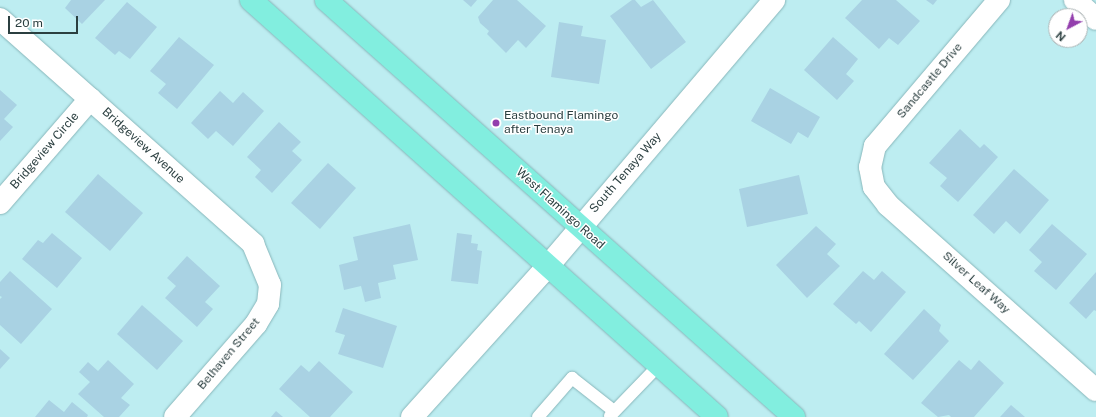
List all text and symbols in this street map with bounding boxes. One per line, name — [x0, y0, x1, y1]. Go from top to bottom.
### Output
scale bar — [10, 8, 80, 34]
north arrow — [1048, 8, 1088, 48]
text: 20 m — [15, 16, 43, 30]
text: N — [1054, 29, 1068, 44]
street label: Sandcastle Drive — [894, 40, 966, 122]
street label: Bridgeview Avenue — [99, 105, 187, 187]
place label: Eastbound Flamingo after Tenaya — [504, 109, 618, 137]
street label: Bridgeview Circle — [8, 110, 82, 192]
marker: Eastbound Flamingo after Tenaya — [491, 118, 501, 128]
street label: South Tenaya Way — [587, 130, 665, 216]
street label: West Flamingo Road — [513, 165, 607, 253]
street label: Silver Leaf Way — [939, 249, 1013, 317]
street label: Belhaven Street — [195, 315, 263, 393]

